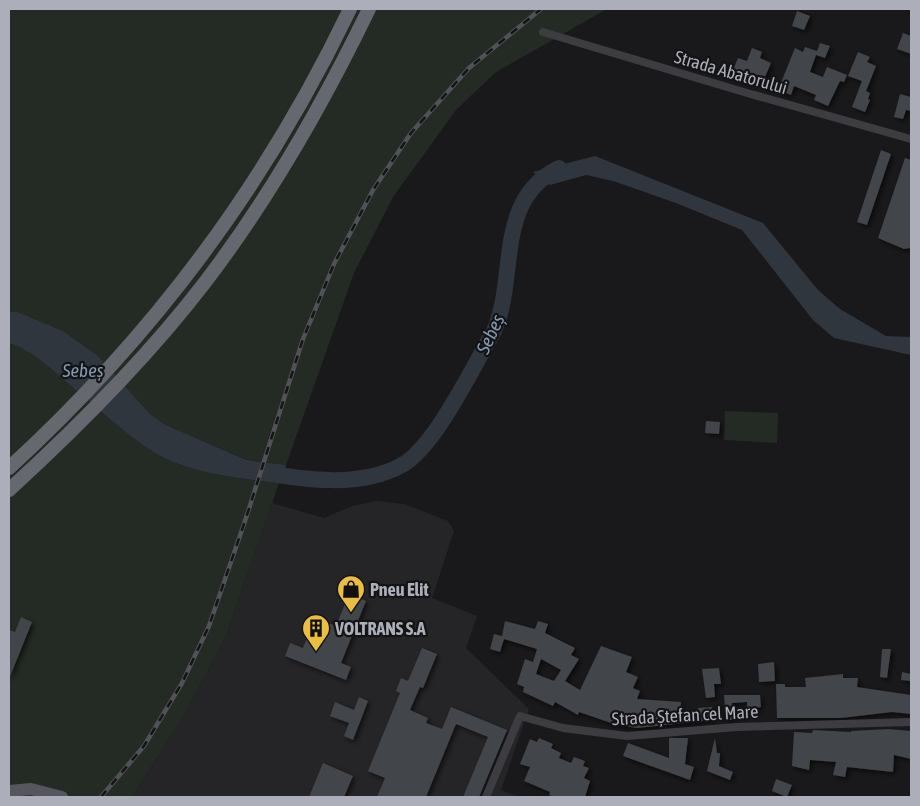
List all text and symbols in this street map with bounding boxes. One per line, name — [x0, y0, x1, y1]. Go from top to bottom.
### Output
street label: Strada Abatorului — [672, 46, 790, 98]
water label: Sebeș — [471, 311, 509, 358]
water label: Sebeș — [62, 359, 104, 381]
shop icon: Pneu Elit — [336, 574, 366, 613]
place label: Pneu Elit — [370, 579, 429, 600]
building icon: VOLTRANS S.A — [301, 613, 331, 652]
place label: VOLTRANS S.A — [334, 618, 426, 639]
street label: Strada Ștefan cel Mare — [611, 701, 759, 729]

